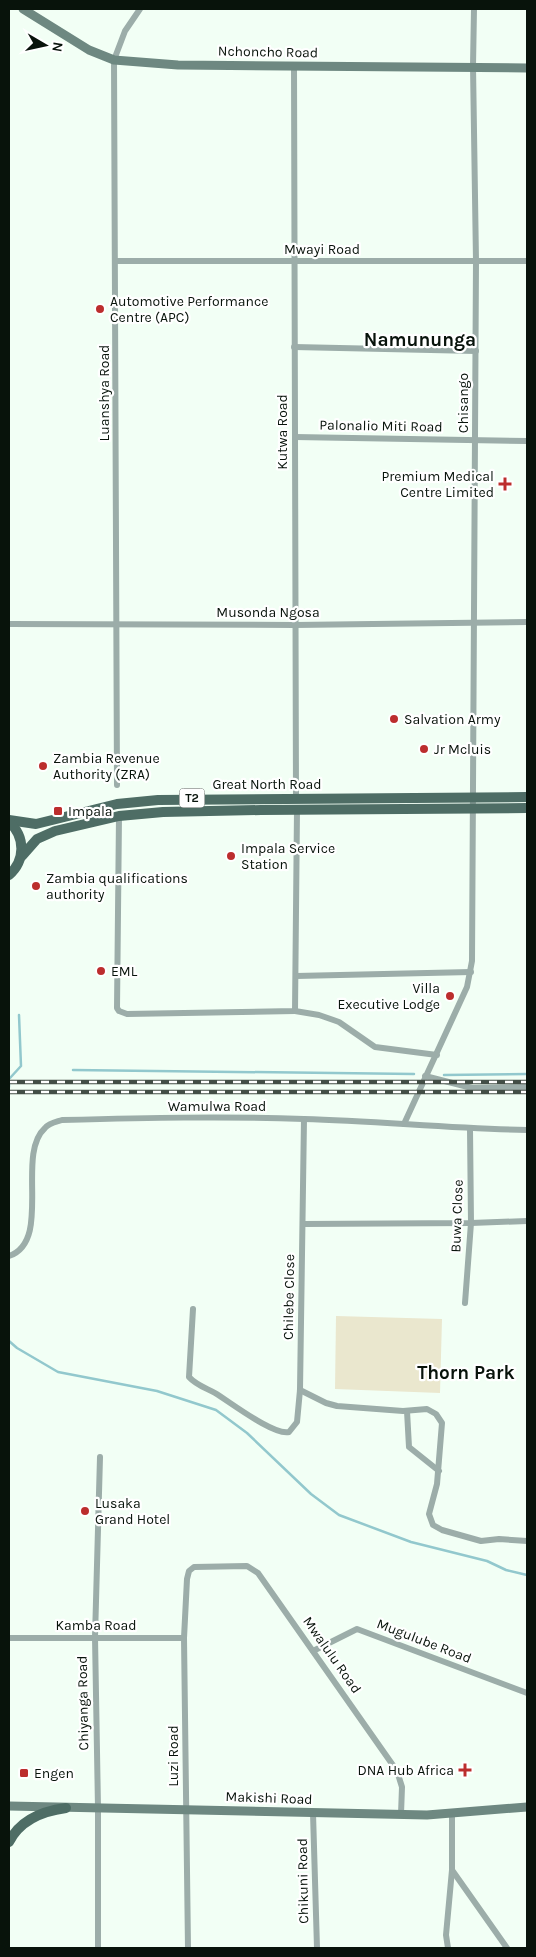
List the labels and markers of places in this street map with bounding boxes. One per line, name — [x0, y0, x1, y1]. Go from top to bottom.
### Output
place label: Automotive Performance Centre (APC) — [110, 293, 268, 326]
marker: Automotive Performance Centre (APC) — [94, 303, 106, 315]
place label: Premium Medical Centre Limited — [381, 468, 494, 501]
marker: Premium Medical Centre Limited — [498, 477, 512, 491]
place label: Salvation Army — [404, 711, 501, 728]
marker: Salvation Army — [388, 713, 400, 725]
place label: Jr Mcluis — [434, 741, 491, 758]
marker: Jr Mcluis — [418, 743, 430, 755]
place label: Zambia Revenue Authority (ZRA) — [53, 750, 160, 783]
marker: Zambia Revenue Authority (ZRA) — [37, 760, 49, 772]
place label: Impala — [68, 803, 113, 820]
marker: Impala — [52, 805, 64, 817]
place label: Impala Service Station — [241, 840, 335, 873]
marker: Impala Service Station — [225, 850, 237, 862]
place label: Zambia qualifications authority — [46, 870, 188, 903]
marker: Zambia qualifications authority — [30, 880, 42, 892]
place label: EML — [111, 963, 138, 980]
marker: EML — [95, 965, 107, 977]
place label: Villa Executive Lodge — [338, 980, 440, 1013]
marker: Villa Executive Lodge — [444, 990, 456, 1002]
place label: Lusaka Grand Hotel — [95, 1495, 170, 1528]
marker: Lusaka Grand Hotel — [79, 1505, 91, 1517]
place label: DNA Hub Africa — [358, 1762, 454, 1779]
marker: DNA Hub Africa — [458, 1763, 472, 1777]
place label: Engen — [34, 1765, 74, 1782]
marker: Engen — [18, 1767, 30, 1779]

